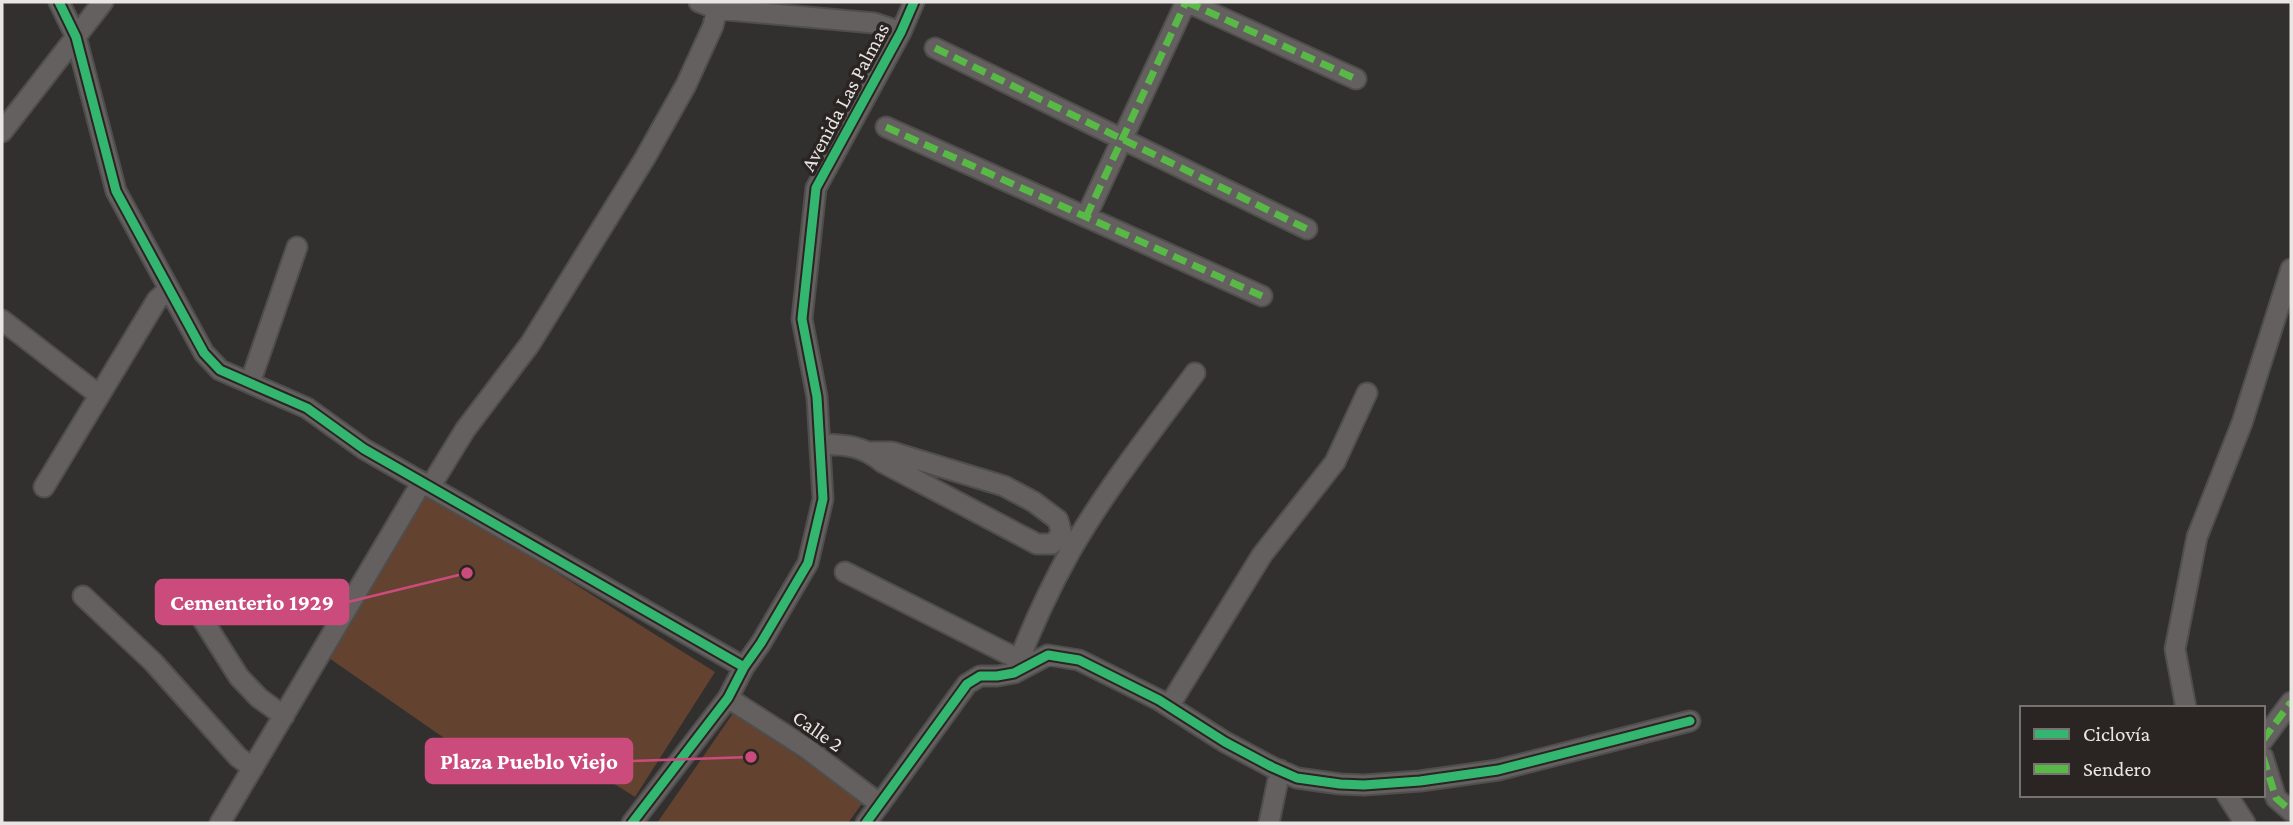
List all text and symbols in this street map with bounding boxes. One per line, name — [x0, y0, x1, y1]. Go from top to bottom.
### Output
street label: Avenida Las Palmas — [796, 19, 894, 175]
callout: Cementerio 1929 — [156, 580, 348, 624]
text: Cementerio 1929 — [170, 589, 334, 615]
street label: Calle 2 — [788, 705, 848, 757]
legend — [2020, 706, 2265, 797]
text: Ciclovía — [2083, 722, 2151, 746]
callout: Plaza Pueblo Viejo — [426, 739, 632, 783]
text: Plaza Pueblo Viejo — [440, 748, 618, 774]
text: Sendero — [2083, 757, 2151, 781]

